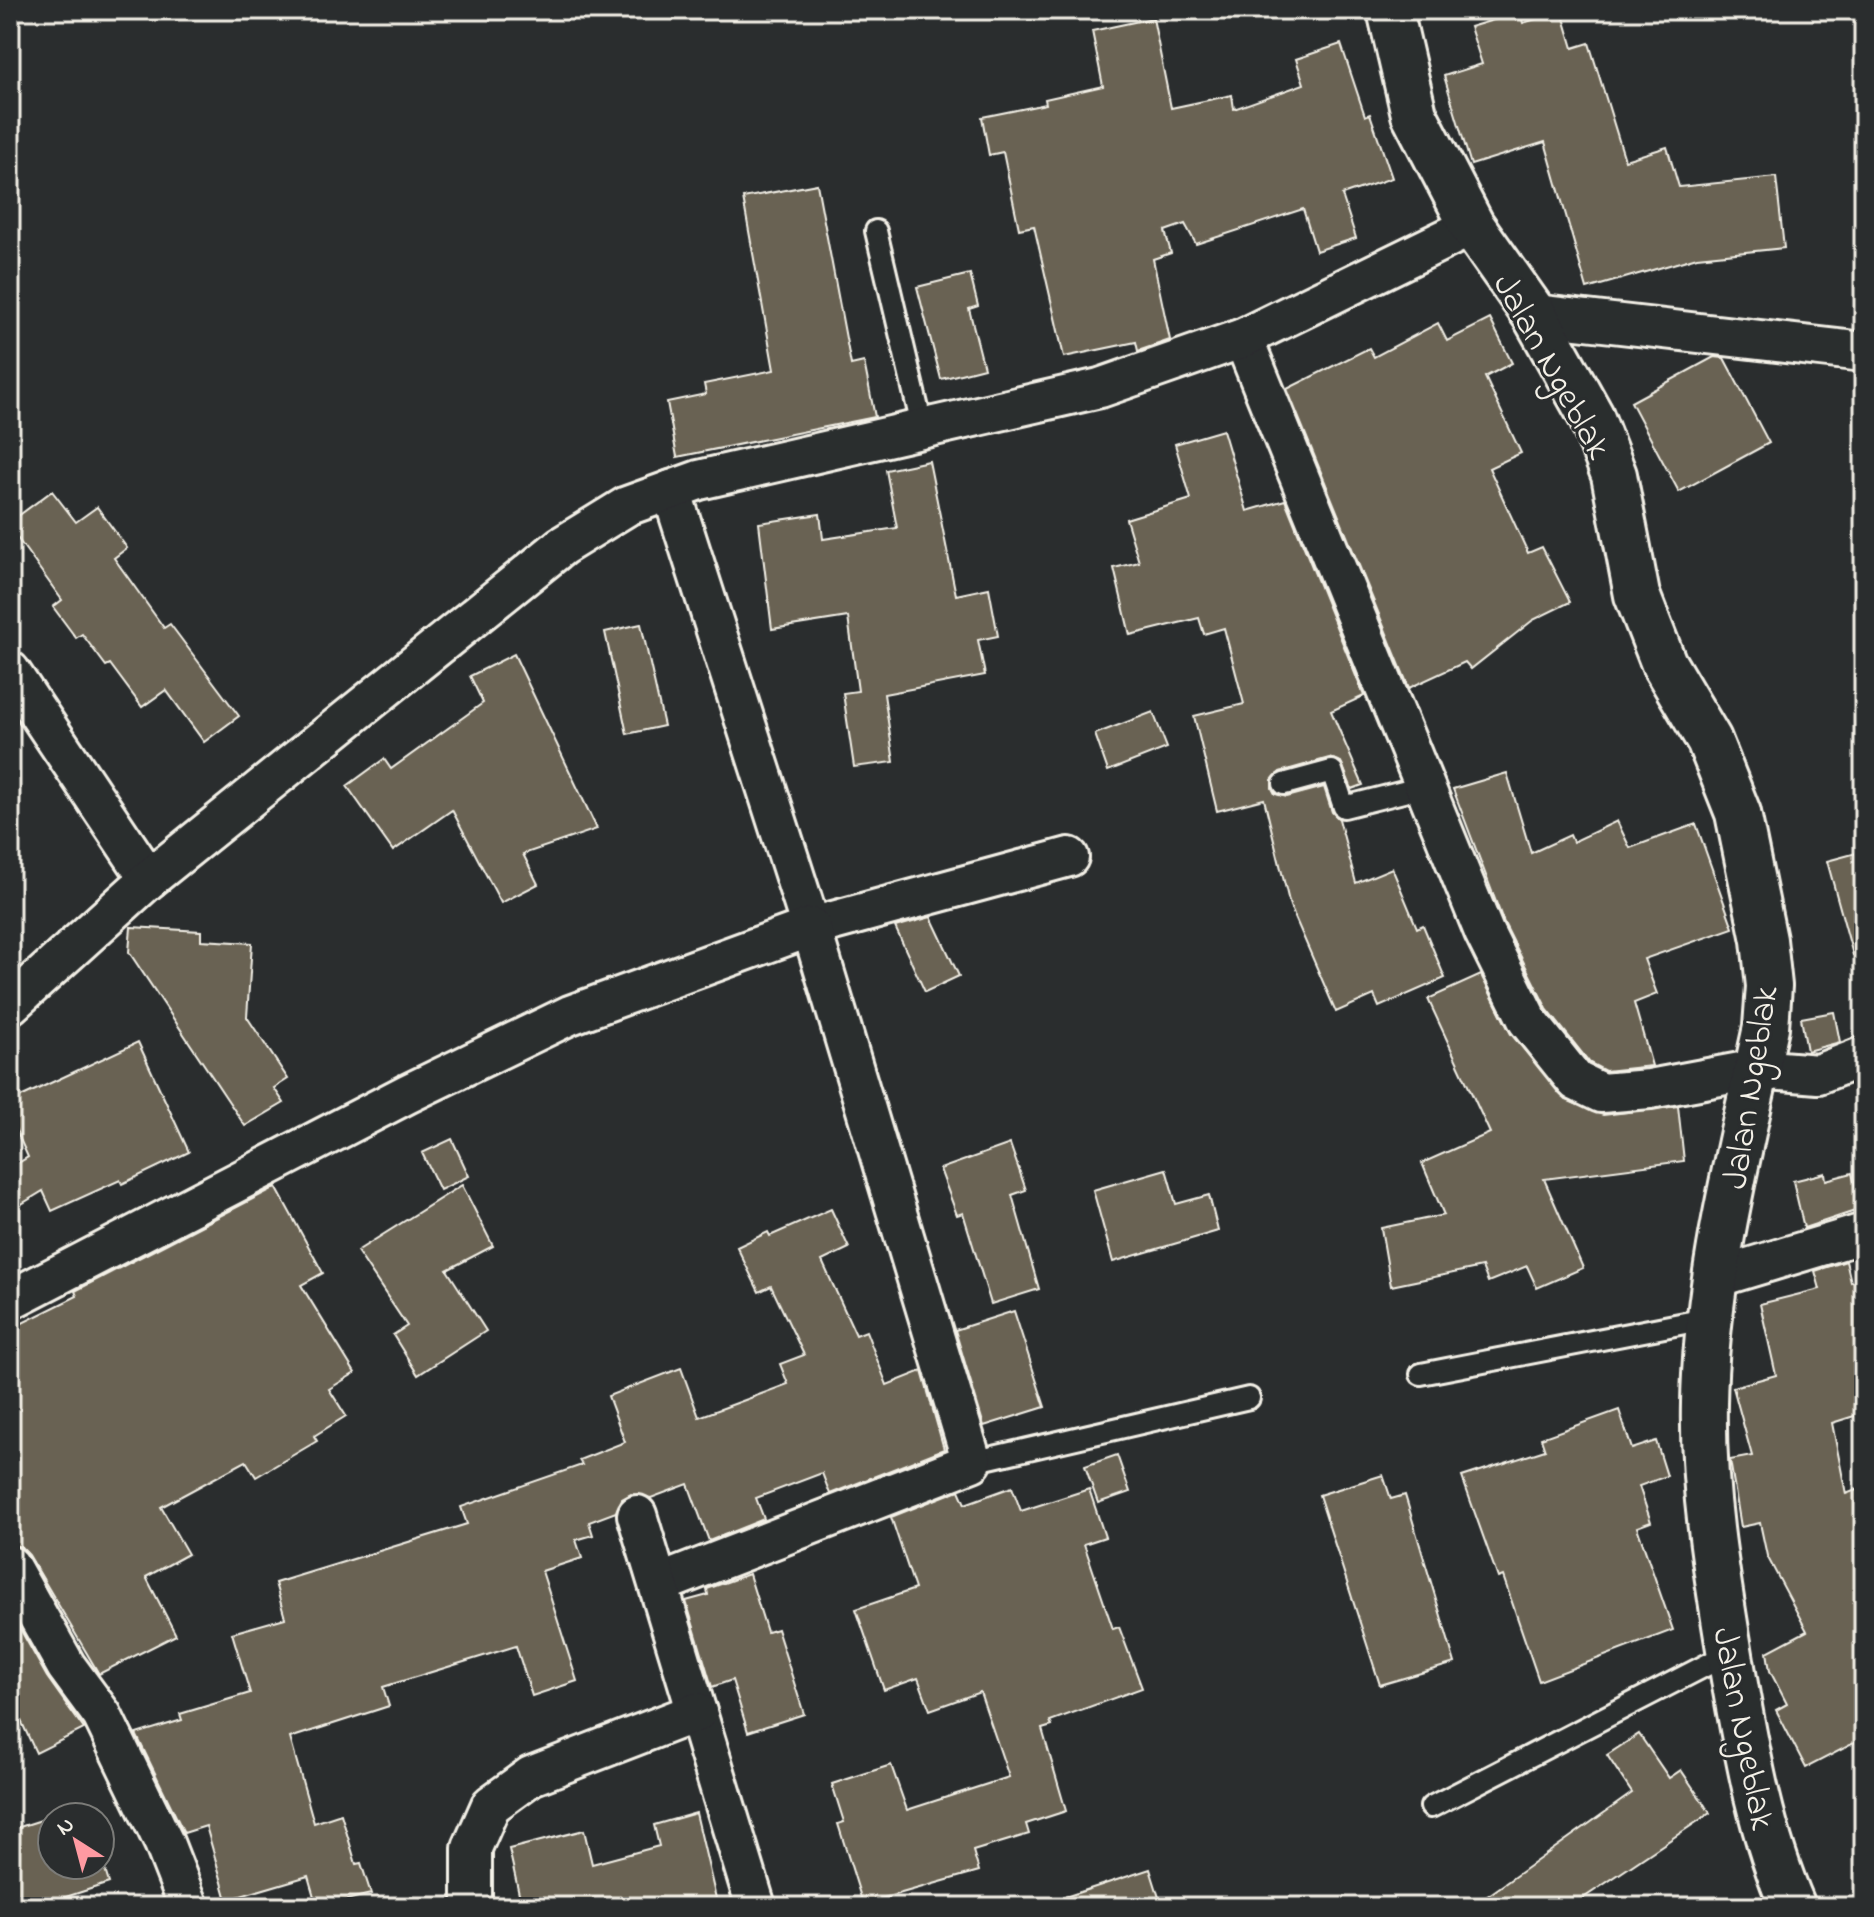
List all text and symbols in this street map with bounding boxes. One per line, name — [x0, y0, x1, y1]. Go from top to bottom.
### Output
street label: Jalan Ngeblak — [1477, 265, 1623, 470]
street label: Jalan Ngeblak — [1710, 982, 1795, 1193]
street label: Jalan Ngeblak — [1696, 1623, 1787, 1835]
north arrow — [36, 1801, 116, 1881]
text: N — [51, 1810, 81, 1845]

